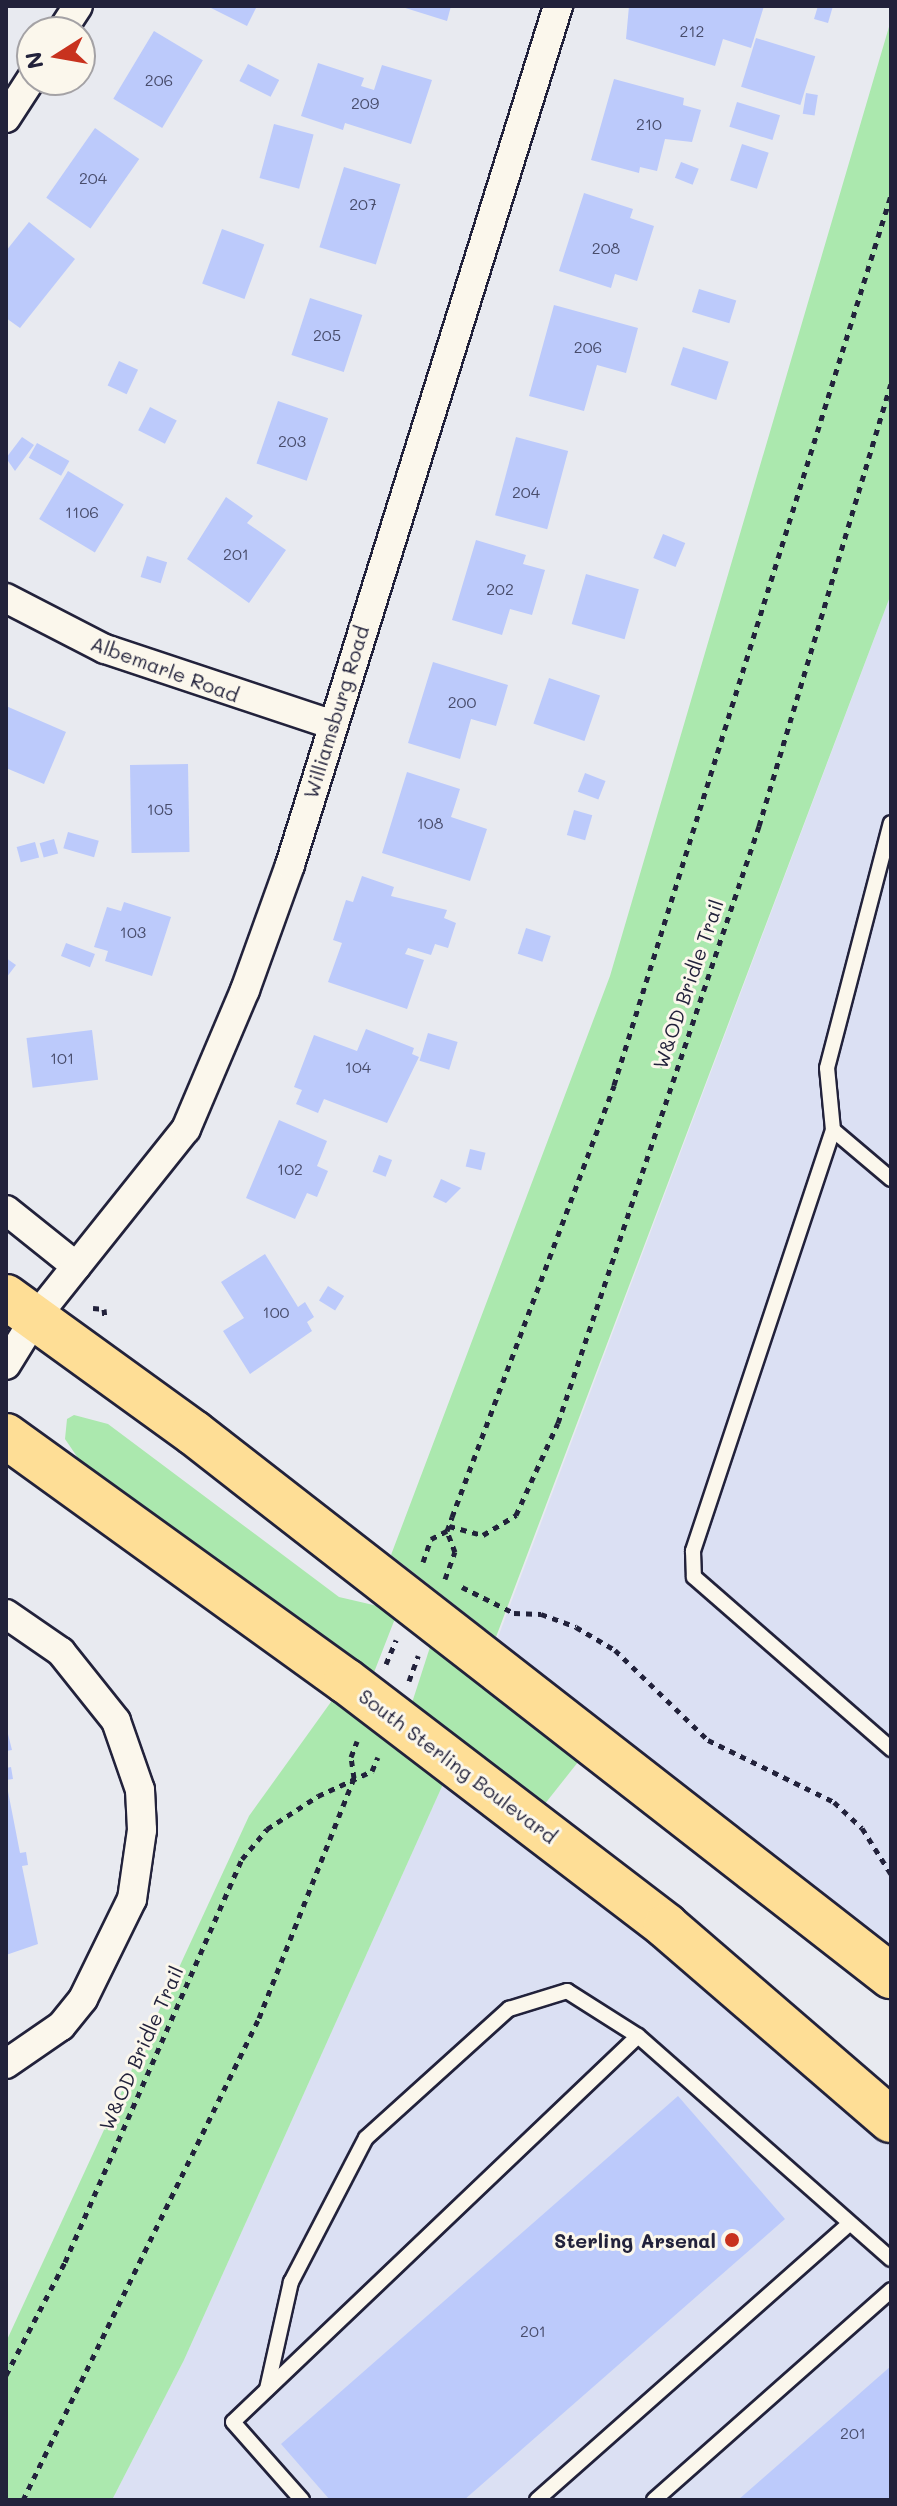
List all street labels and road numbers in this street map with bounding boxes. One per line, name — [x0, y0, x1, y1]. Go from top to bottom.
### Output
street label: Williamsburg Road — [298, 623, 374, 801]
street label: Albemarle Road — [88, 631, 242, 707]
street label: W&OD Bridle Trail — [648, 896, 728, 1072]
street label: South Sterling Boulevard — [354, 1684, 562, 1848]
street label: W&OD Bridle Trail — [94, 1962, 188, 2134]

